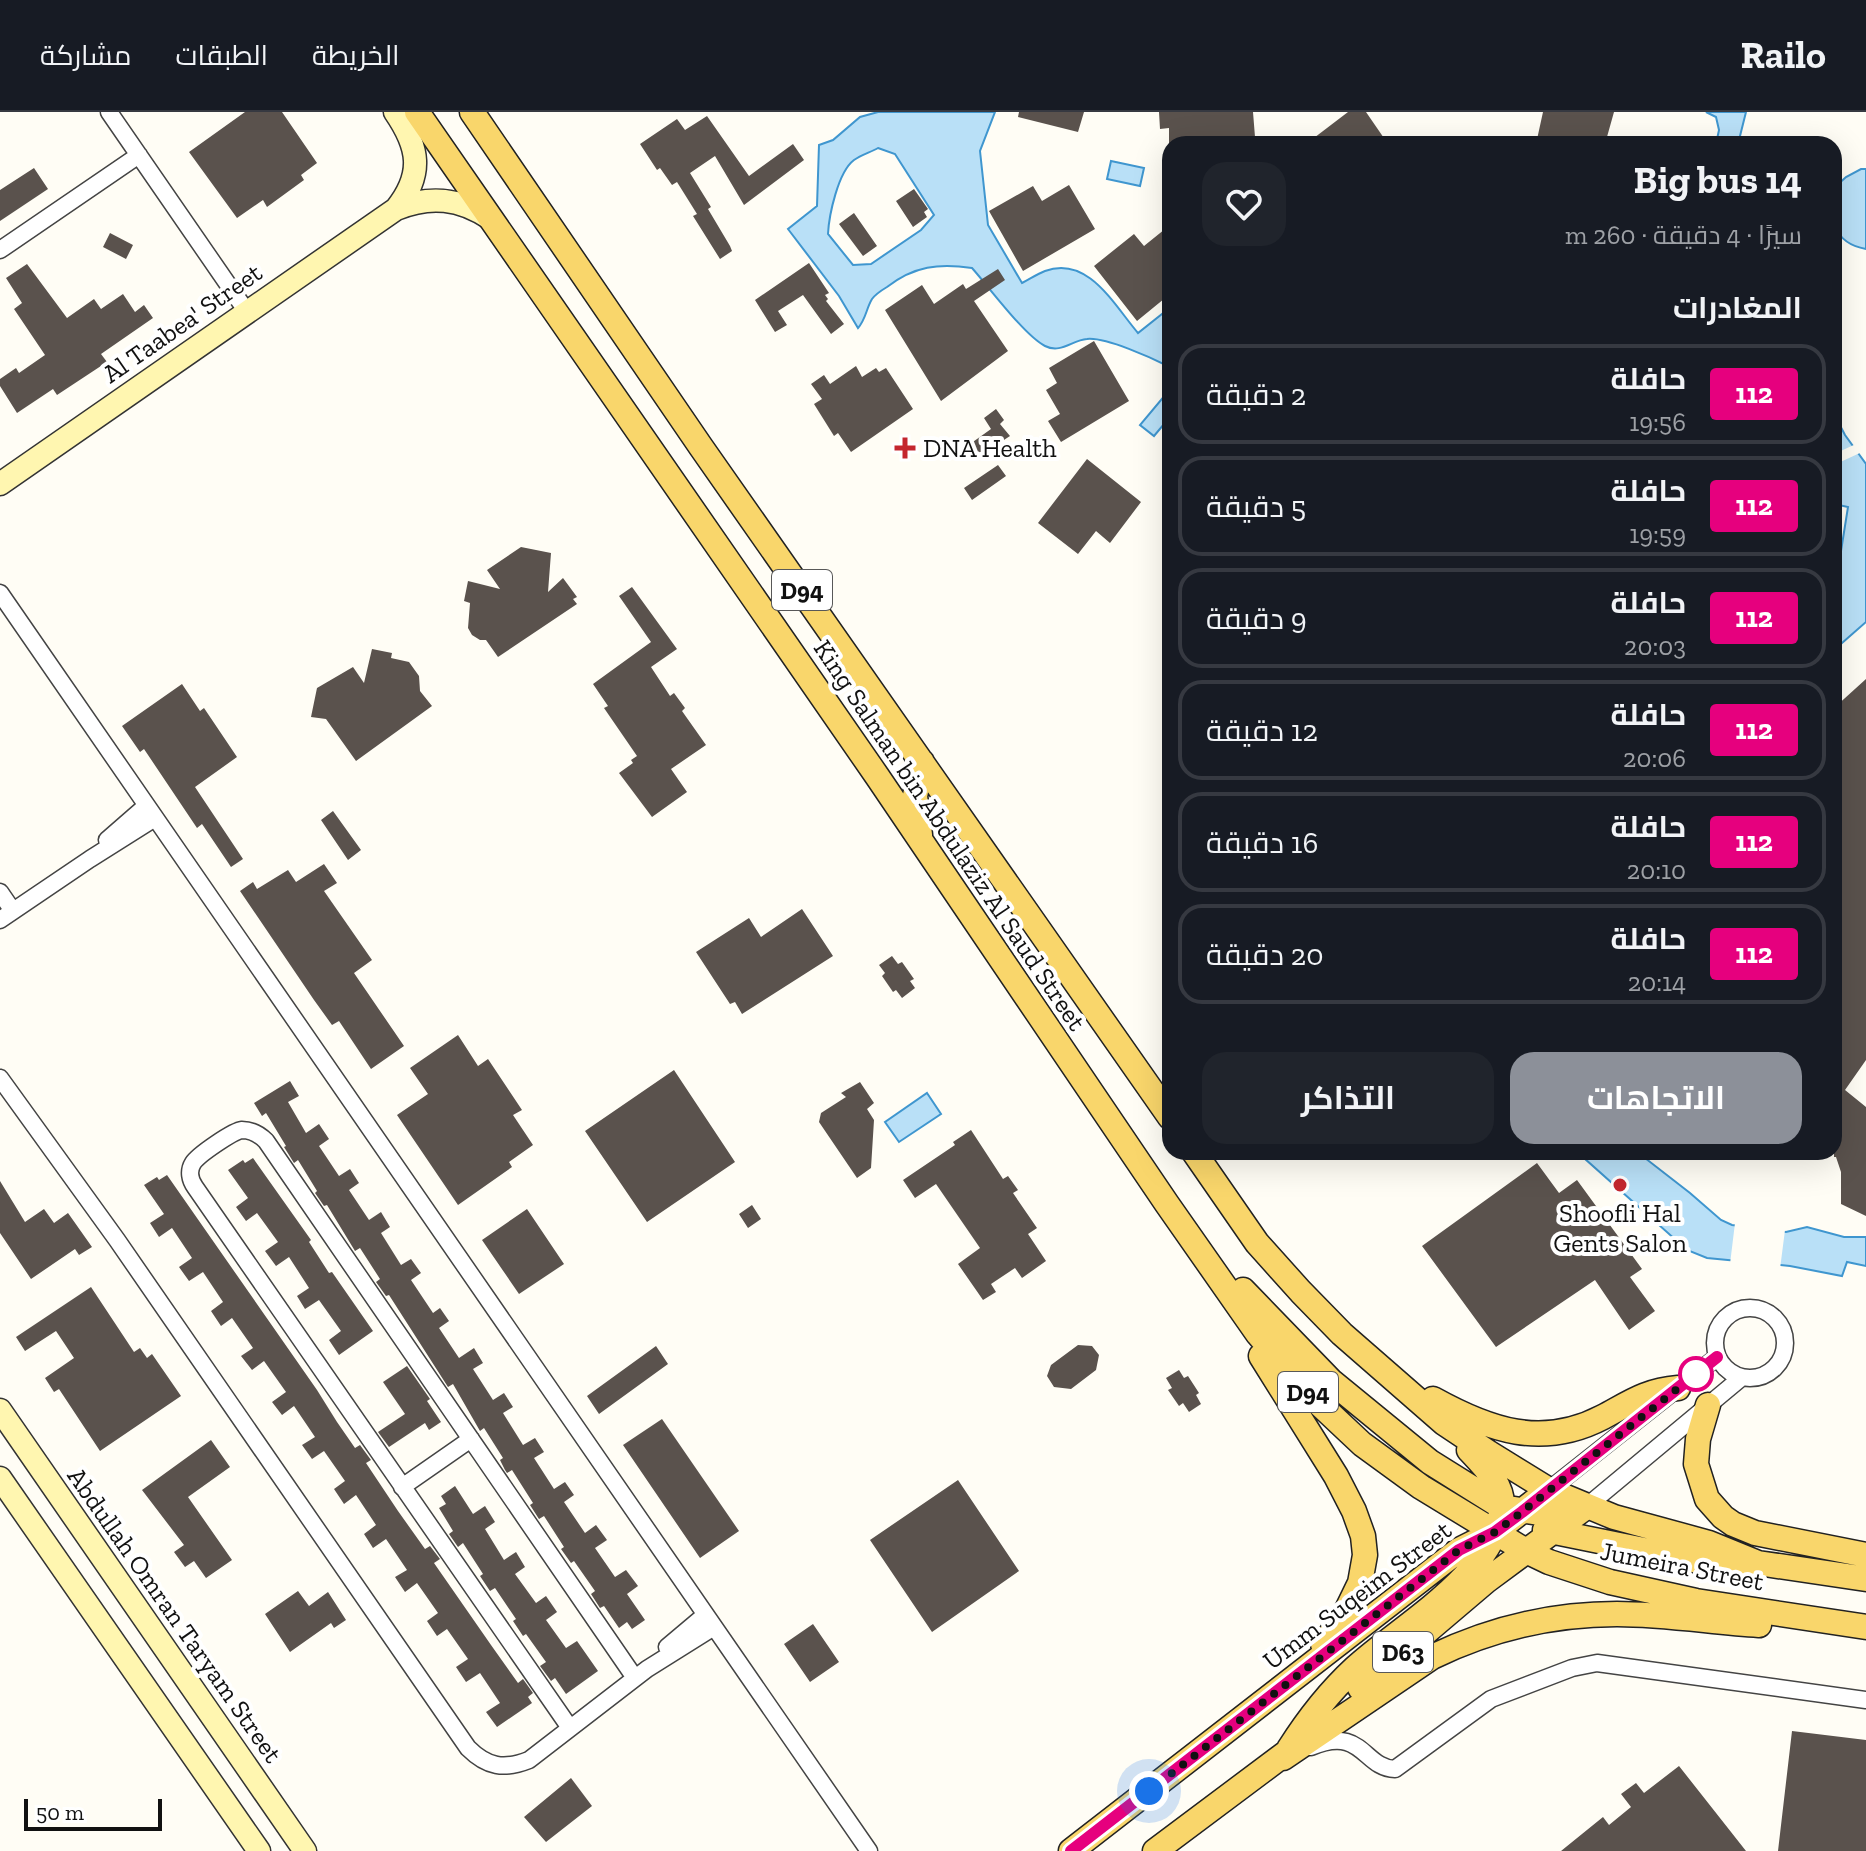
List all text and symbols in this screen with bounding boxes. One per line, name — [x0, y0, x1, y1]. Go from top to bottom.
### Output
text: Railo — [1740, 32, 1826, 78]
text: مشاركة — [40, 39, 131, 72]
text: الطبقات — [175, 39, 268, 72]
text: الخريطة — [312, 39, 399, 72]
text: Big bus 14 — [1634, 157, 1802, 203]
button: heart — [1202, 162, 1286, 246]
text: سيرًا · 4 دقيقة · 260 m — [1565, 219, 1802, 251]
street label: Al Taabea' Street — [96, 256, 268, 390]
text: المغادرات — [1673, 290, 1802, 326]
text: حافلة — [1611, 361, 1686, 397]
text: 2 دقيقة — [1206, 377, 1306, 413]
text: 112 — [1735, 377, 1773, 410]
text: 19:56 — [1629, 406, 1686, 438]
place label: DNA Health — [923, 432, 1057, 464]
marker: DNA Health — [894, 437, 916, 459]
text: حافلة — [1611, 473, 1686, 509]
text: 5 دقيقة — [1206, 489, 1306, 525]
text: 112 — [1735, 489, 1773, 522]
text: 19:59 — [1629, 518, 1686, 550]
road number: D94 — [772, 570, 832, 610]
text: حافلة — [1611, 585, 1686, 621]
text: 9 دقيقة — [1206, 601, 1307, 637]
text: 112 — [1735, 601, 1773, 634]
text: 20:03 — [1624, 630, 1686, 662]
street label: King Salman bin Abdulaziz Al Saud Street — [807, 634, 1093, 1037]
text: حافلة — [1611, 697, 1686, 733]
text: 12 دقيقة — [1206, 713, 1318, 749]
text: 112 — [1735, 713, 1773, 746]
text: 20:06 — [1623, 742, 1686, 774]
text: حافلة — [1611, 809, 1686, 845]
text: 16 دقيقة — [1206, 825, 1318, 861]
text: 112 — [1735, 825, 1773, 858]
text: 20:10 — [1627, 854, 1686, 886]
text: حافلة — [1611, 921, 1686, 957]
text: 20 دقيقة — [1206, 937, 1324, 973]
text: 112 — [1735, 937, 1773, 970]
text: 20:14 — [1628, 966, 1686, 998]
button: التذاكر — [1202, 1052, 1494, 1144]
button: الاتجاهات — [1510, 1052, 1802, 1144]
marker: Shoofli Hal Gents Salon — [1611, 1176, 1629, 1194]
place label: Shoofli Hal Gents Salon — [1553, 1197, 1687, 1259]
unlabelled marker — [1679, 1357, 1713, 1391]
road number: D94 — [1278, 1372, 1338, 1412]
street label: Abdullah Omran Taryam Street — [61, 1461, 290, 1769]
street label: Umm Suqeim Street — [1257, 1514, 1458, 1676]
street label: Jumeira Street — [1598, 1534, 1767, 1598]
road number: D63 — [1373, 1632, 1433, 1672]
your location — [1129, 1771, 1169, 1811]
scale bar — [24, 1795, 162, 1831]
text: 50 m — [36, 1799, 84, 1826]

